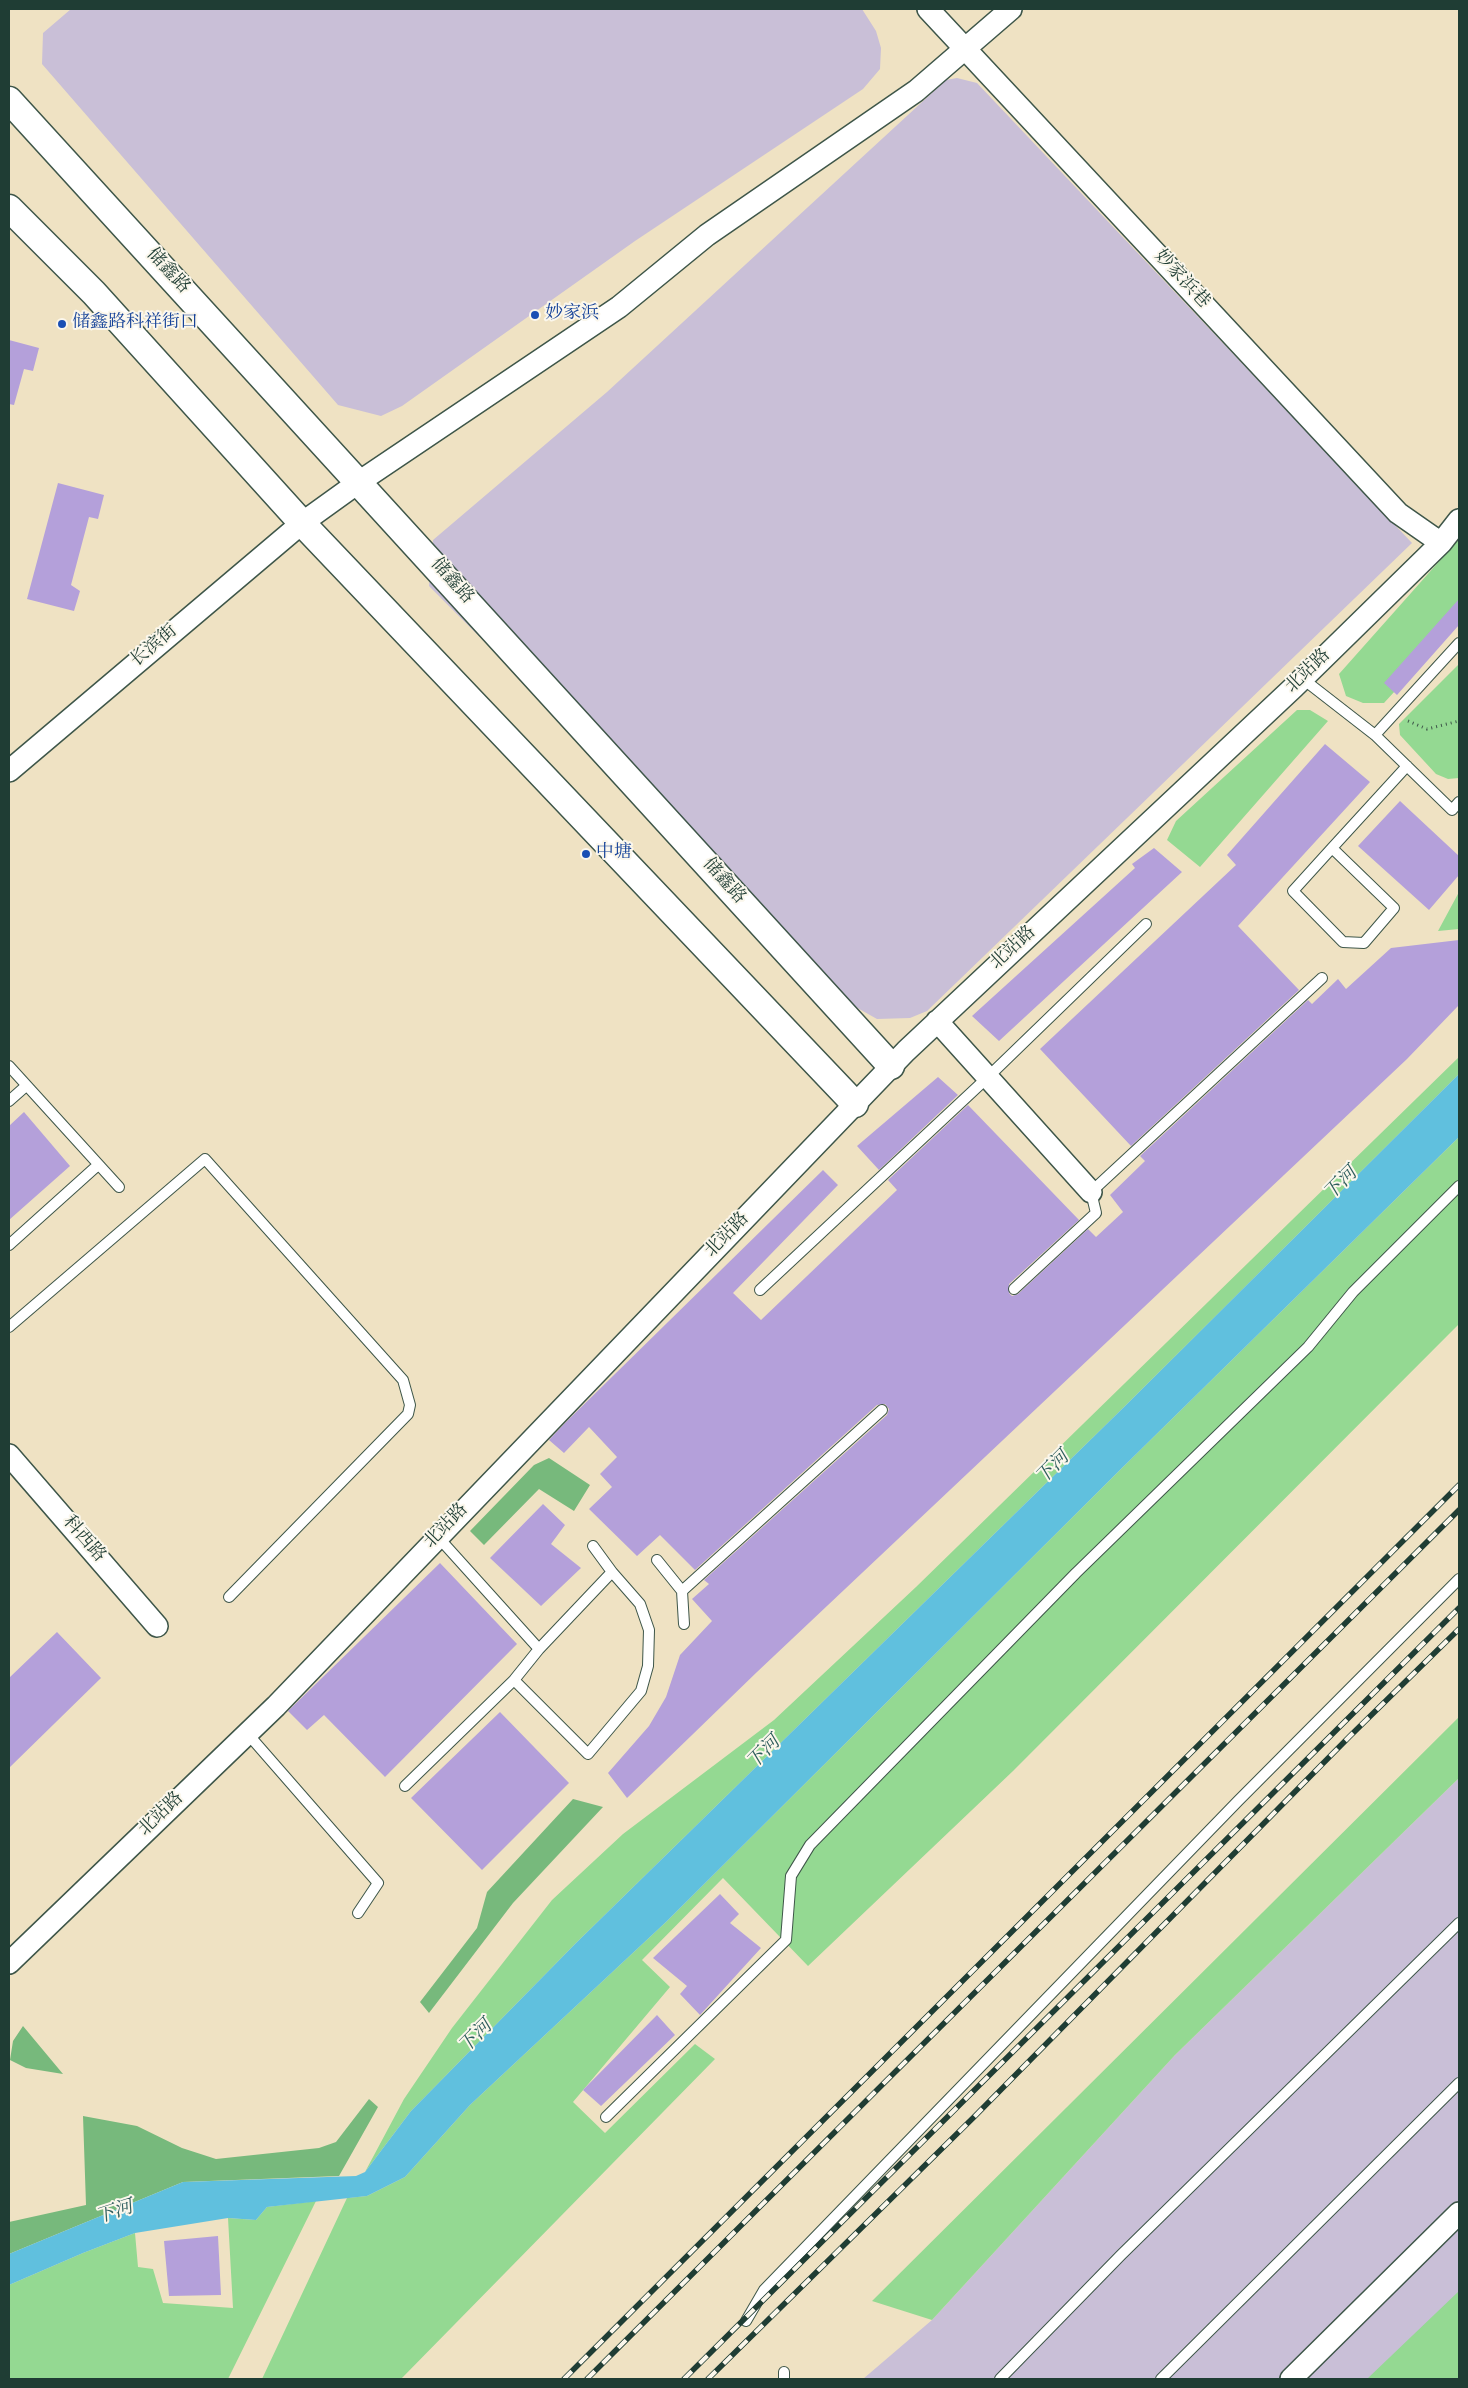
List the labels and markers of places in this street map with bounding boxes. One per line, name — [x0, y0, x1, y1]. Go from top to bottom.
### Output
place label: 妙家浜 — [545, 304, 599, 326]
marker: 妙家浜 — [529, 309, 541, 321]
place label: 储鑫路科祥街口 — [72, 313, 198, 335]
marker: 储鑫路科祥街口 — [56, 318, 68, 330]
place label: 中塘 — [596, 843, 632, 865]
marker: 中塘 — [580, 848, 592, 860]

